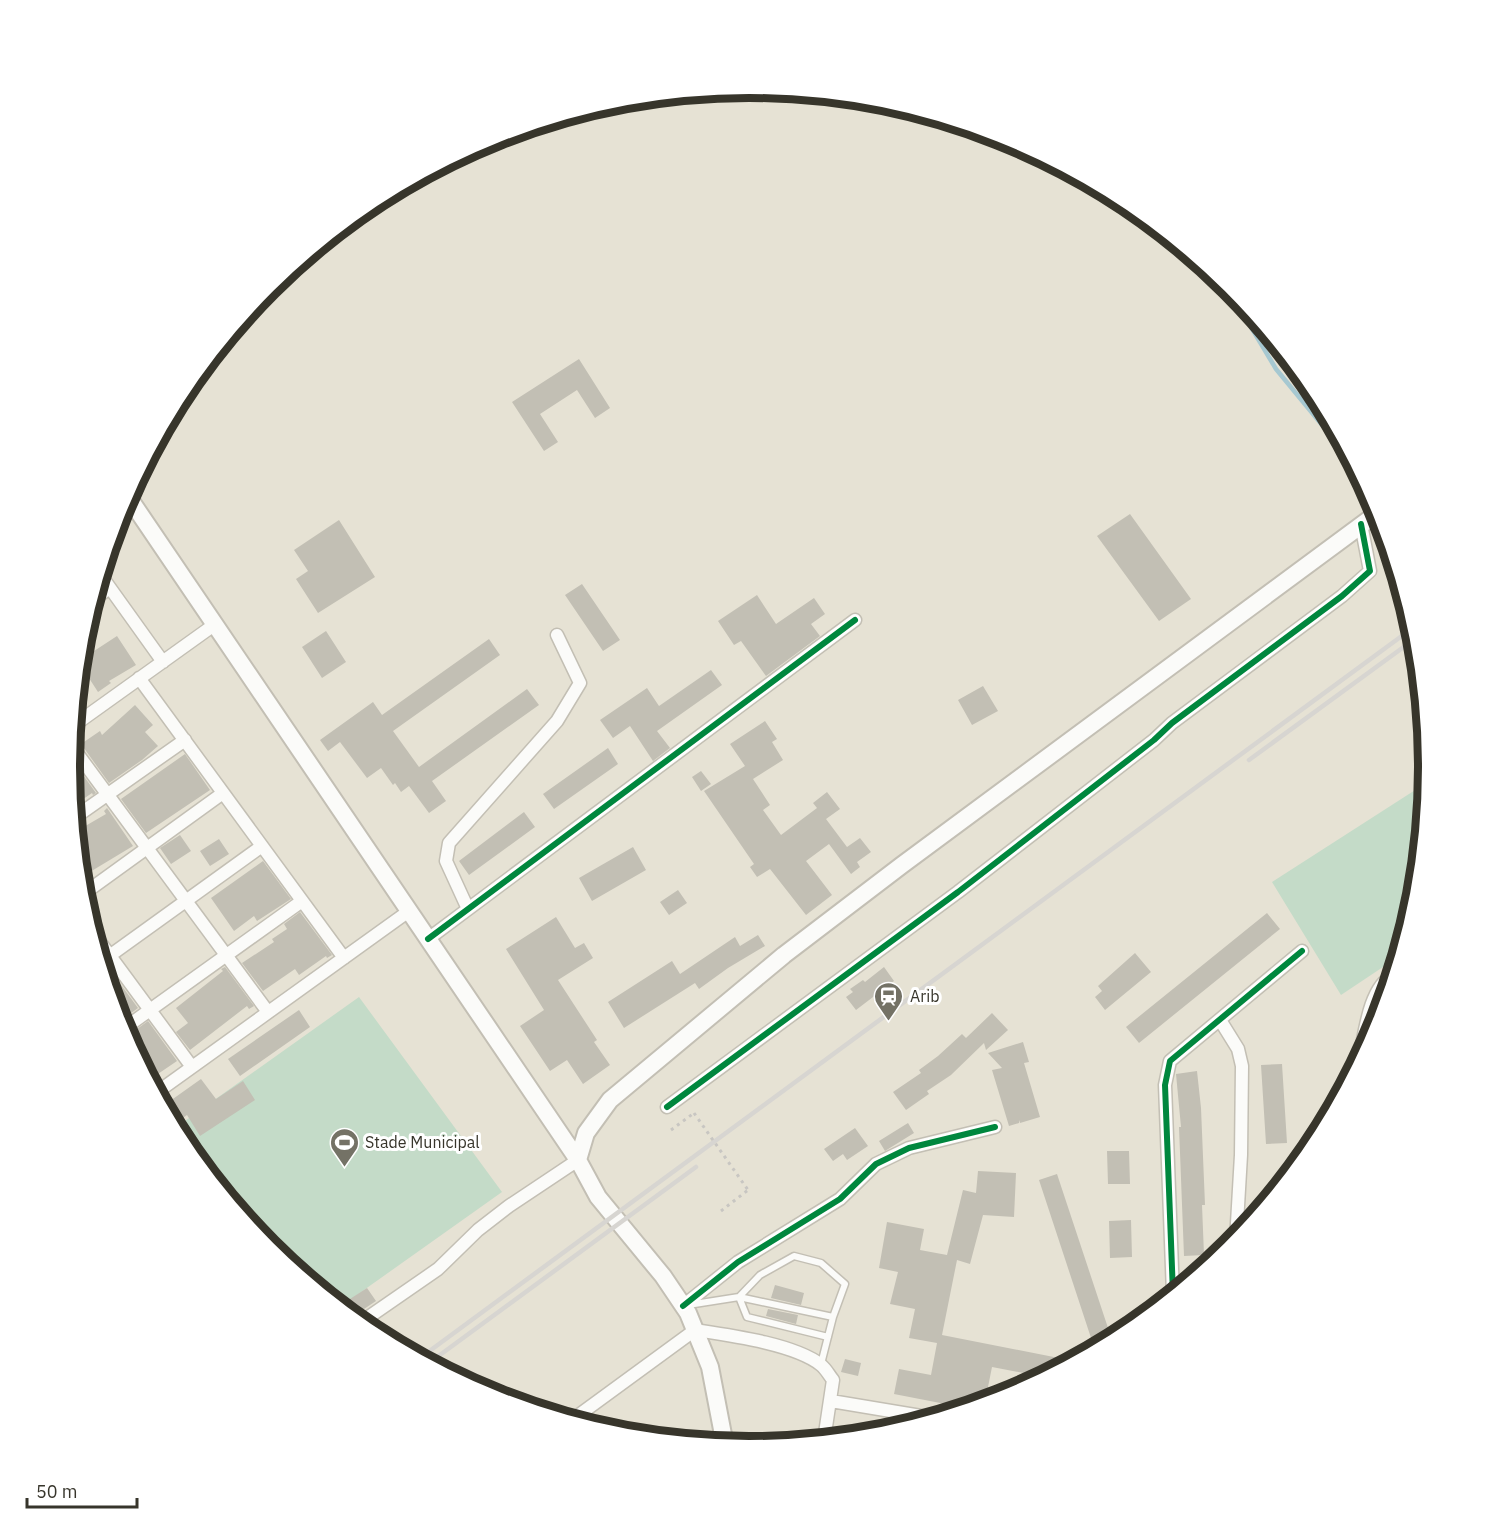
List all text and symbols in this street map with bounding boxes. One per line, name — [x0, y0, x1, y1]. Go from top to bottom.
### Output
station icon: Arib — [873, 980, 905, 1022]
place label: Arib — [910, 986, 939, 1006]
sports icon: Stade Municipal — [328, 1126, 360, 1168]
place label: Stade Municipal — [365, 1132, 480, 1152]
scale bar — [27, 1471, 136, 1509]
text: 50 m — [36, 1480, 78, 1503]

